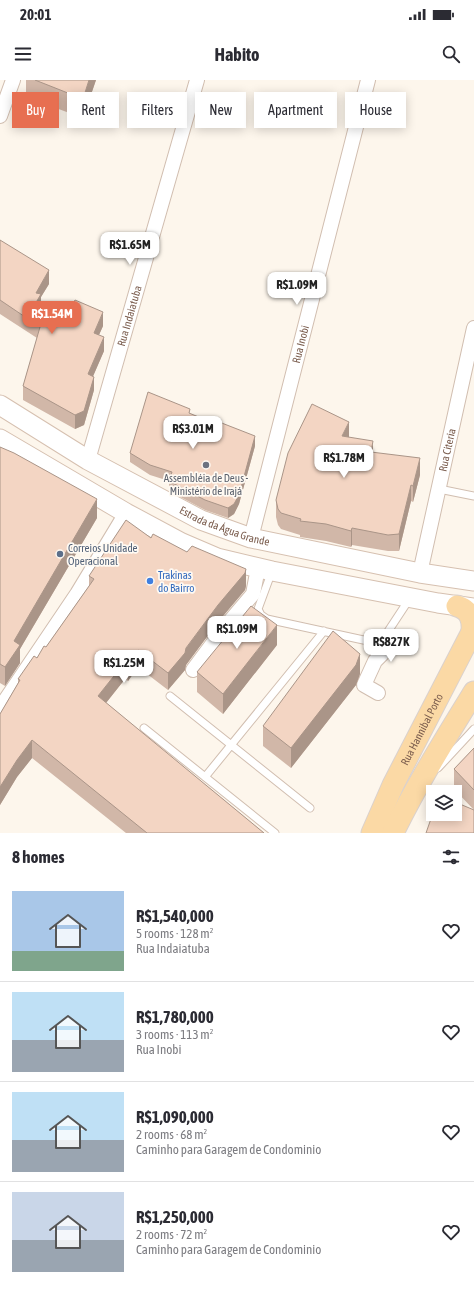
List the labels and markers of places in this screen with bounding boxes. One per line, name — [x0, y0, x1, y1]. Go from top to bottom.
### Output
pin: R$1.65M — [93, 232, 167, 266]
pin: R$1.09M — [260, 272, 334, 306]
pin: R$1.54M — [15, 301, 89, 335]
pin: R$3.01M — [156, 416, 230, 450]
pin: R$1.78M — [307, 445, 381, 479]
marker: Assembléia de Deus - Ministério de Irajá — [201, 460, 211, 470]
place label: Assembléia de Deus - Ministério de Irajá — [164, 472, 249, 497]
place label: Correios Unidade Operacional — [68, 542, 138, 567]
marker: Correios Unidade Operacional — [55, 549, 65, 559]
place label: Trakinas do Bairro — [158, 569, 194, 594]
marker: Trakinas do Bairro — [145, 576, 155, 586]
pin: R$1.09M — [200, 616, 274, 650]
pin: R$827K — [358, 629, 424, 663]
pin: R$1.25M — [87, 650, 161, 684]

